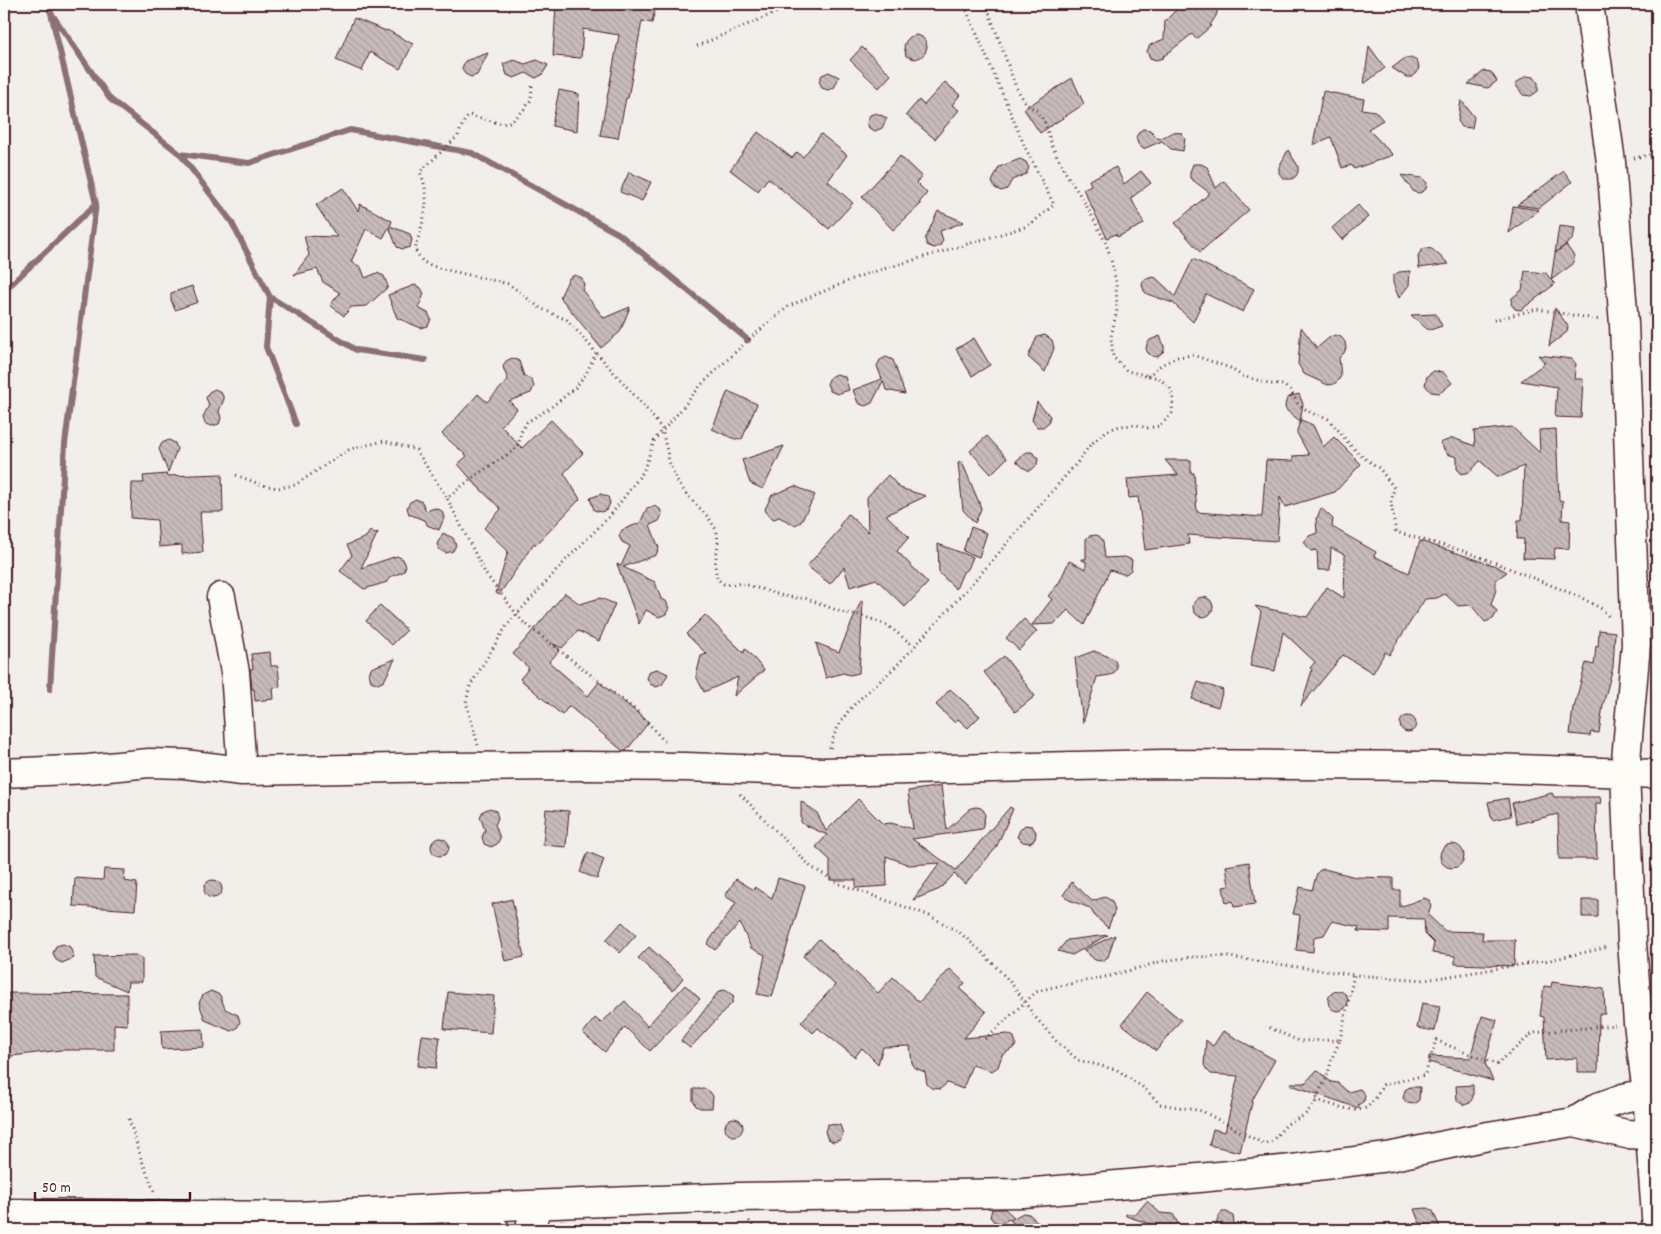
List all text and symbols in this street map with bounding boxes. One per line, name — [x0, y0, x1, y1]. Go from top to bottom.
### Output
scale bar — [35, 1169, 190, 1201]
text: 50 m — [42, 1178, 71, 1200]

